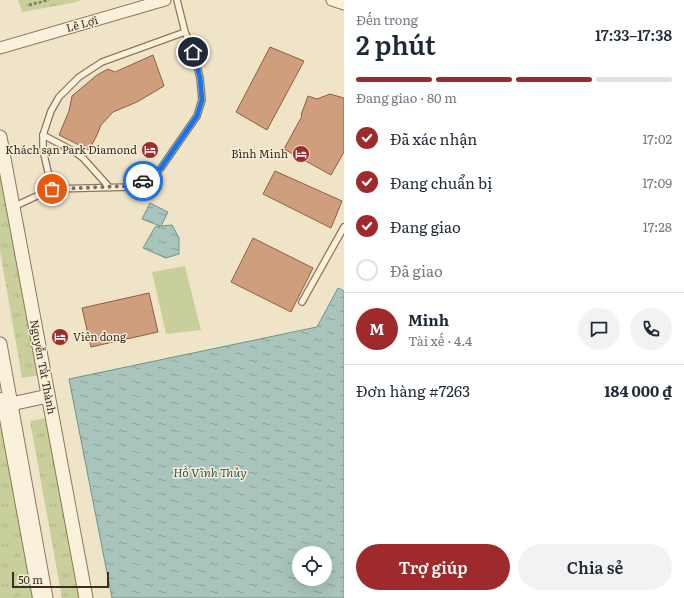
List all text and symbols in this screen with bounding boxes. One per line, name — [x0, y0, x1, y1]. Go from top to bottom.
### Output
text: Đến trong — [356, 10, 418, 29]
street label: Lê Lợi — [64, 11, 100, 35]
text: 17:33–17:38 — [595, 23, 672, 46]
text: 2 phút — [356, 24, 436, 63]
pin — [176, 35, 210, 69]
icon: home — [182, 41, 204, 63]
text: Đang giao · 80 m — [356, 88, 457, 107]
icon: check — [356, 127, 378, 149]
text: Đã xác nhận — [390, 127, 477, 150]
text: 17:02 — [642, 129, 672, 148]
hotel icon: Khách sạn Park Diamond — [140, 140, 160, 160]
place label: Khách sạn Park Diamond — [5, 141, 137, 157]
hotel icon: Bình Minh — [291, 144, 311, 164]
place label: Bình Minh — [231, 145, 288, 161]
courier — [123, 161, 163, 201]
icon: car — [132, 170, 154, 192]
icon: check — [356, 171, 378, 193]
text: Đang chuẩn bị — [390, 171, 492, 194]
pin — [35, 172, 69, 206]
text: 17:09 — [642, 173, 672, 192]
icon: bag — [41, 178, 63, 200]
icon: check — [356, 215, 378, 237]
text: Đang giao — [390, 215, 461, 238]
text: 17:28 — [643, 217, 672, 236]
text: Đã giao — [390, 259, 443, 282]
text: Minh — [408, 308, 449, 331]
button: chat — [578, 308, 620, 350]
button: phone — [630, 308, 672, 350]
text: M — [370, 317, 384, 340]
street label: Nguyễn Tất Thành — [27, 318, 61, 416]
hotel icon: Viên dong — [50, 327, 70, 347]
place label: Viên dong — [73, 328, 127, 344]
text: Tài xế · 4.4 — [408, 331, 472, 350]
text: Đơn hàng #7263 — [356, 379, 470, 402]
text: 184 000 ₫ — [604, 379, 672, 402]
water label: Hồ Vĩnh Thủy — [173, 463, 247, 481]
button: Trợ giúp — [356, 544, 510, 590]
button: Chia sẻ — [518, 544, 672, 590]
map controls — [292, 546, 332, 586]
button: locate — [292, 546, 332, 586]
scale bar — [12, 570, 109, 589]
text: 50 m — [18, 571, 43, 587]

